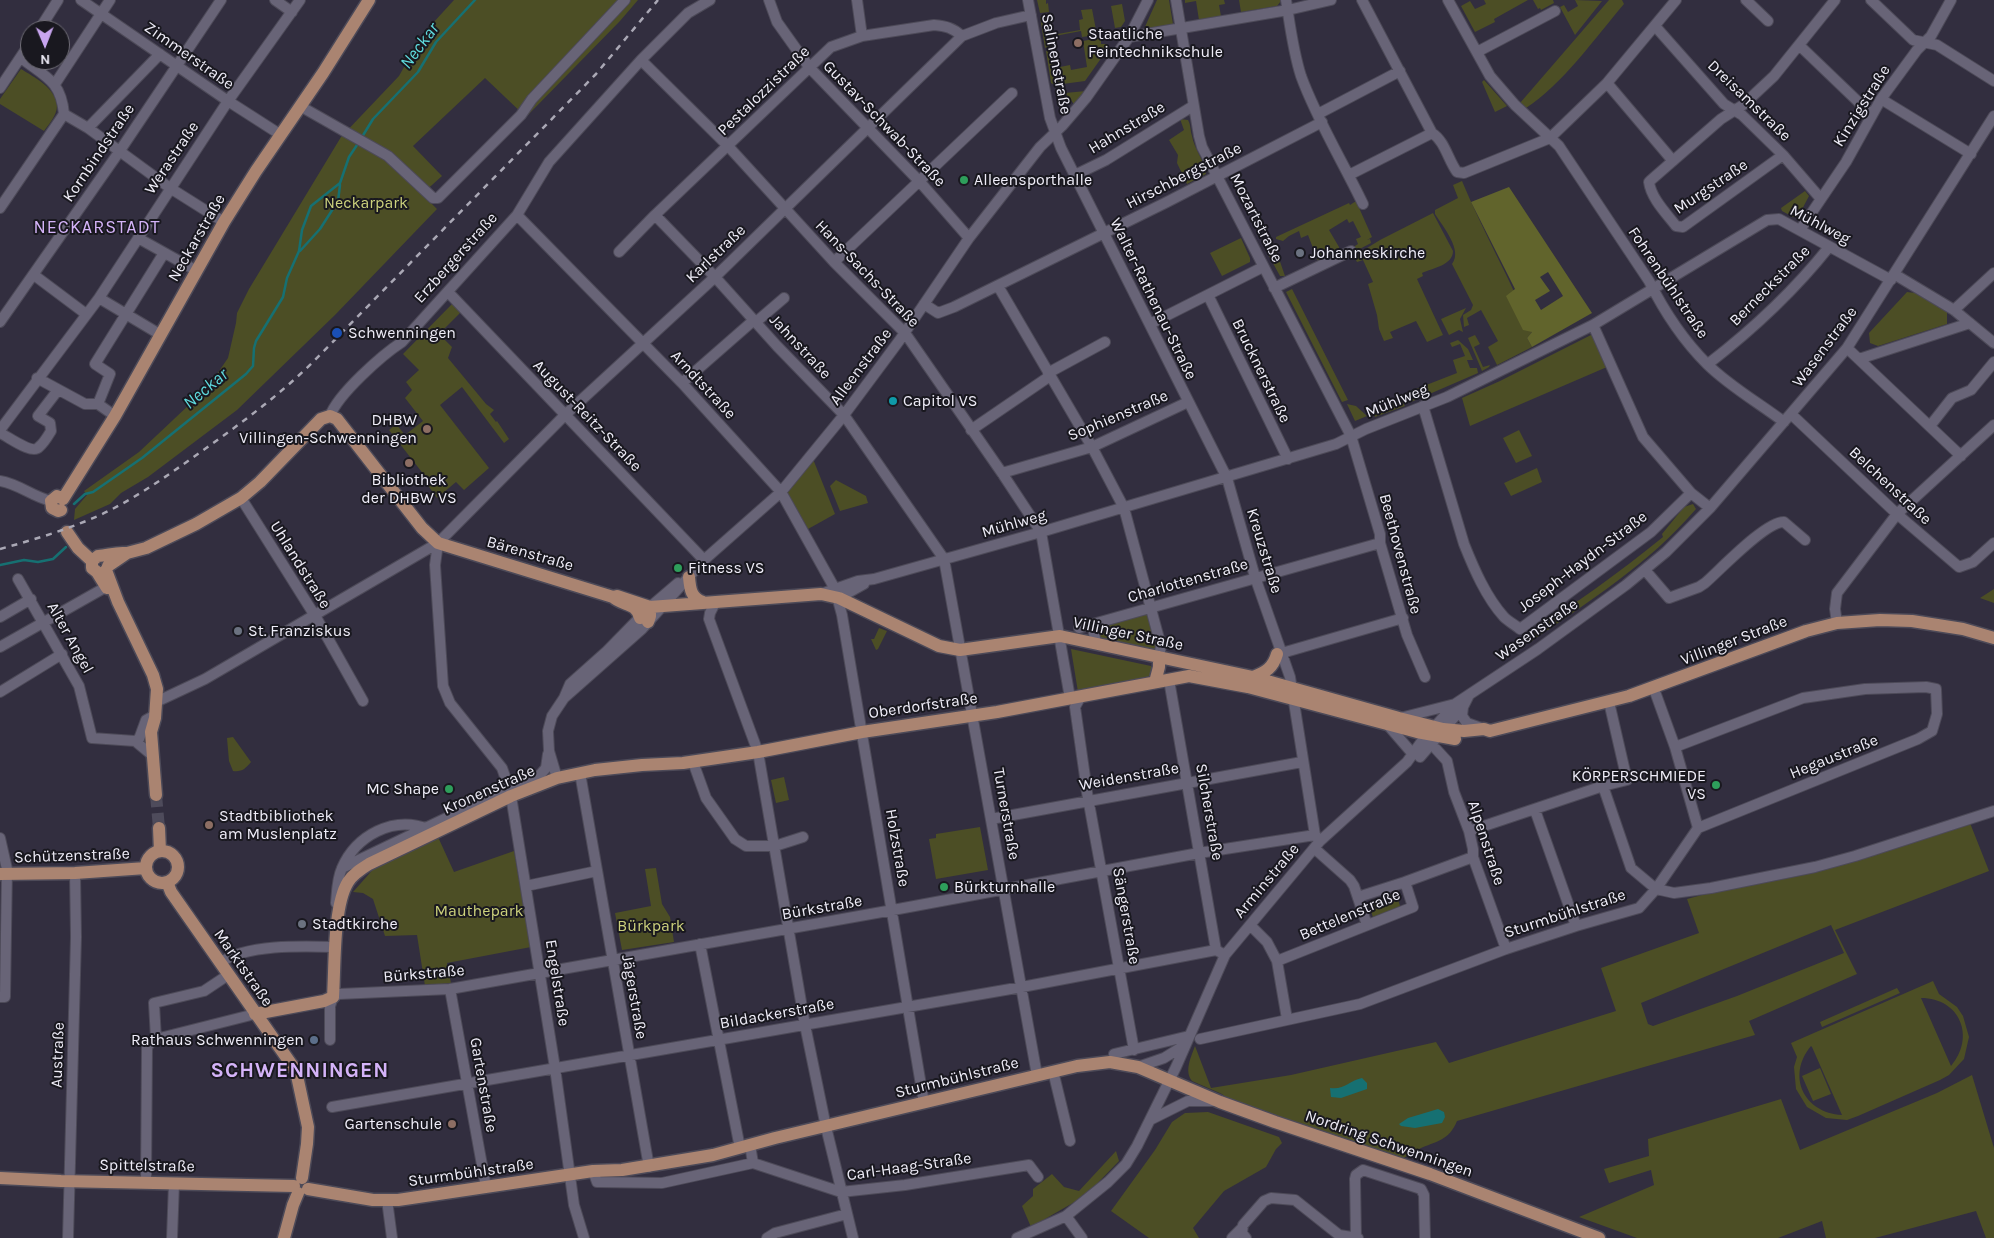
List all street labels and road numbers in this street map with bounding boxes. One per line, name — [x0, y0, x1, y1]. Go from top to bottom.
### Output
street label: Salinenstraße — [1037, 12, 1075, 116]
street label: Zimmerstraße — [140, 18, 238, 94]
street label: Pestalozzistraße — [714, 42, 814, 140]
street label: Dreisamstraße — [1703, 56, 1795, 146]
street label: Gustav-Schwab-Straße — [819, 57, 949, 191]
street label: Kinzigstraße — [1829, 62, 1895, 150]
street label: Hahnstraße — [1085, 98, 1169, 158]
street label: Kornbindstraße — [59, 100, 139, 206]
street label: Werastraße — [141, 118, 203, 198]
street label: Hirschbergstraße — [1123, 139, 1245, 213]
street label: Murgstraße — [1670, 155, 1752, 219]
street label: Mozartstraße — [1225, 170, 1287, 266]
street label: Neckarstraße — [164, 191, 230, 285]
street label: Mühlweg — [1786, 201, 1854, 249]
street label: Erzbergerstraße — [410, 209, 502, 307]
street label: Walter-Rathenau-Straße — [1106, 215, 1200, 383]
street label: Hans-Sachs-Straße — [811, 216, 923, 332]
street label: Karlstraße — [682, 221, 750, 287]
street label: Fohrenbühlstraße — [1624, 224, 1712, 342]
street label: Berneckstraße — [1726, 242, 1814, 330]
street label: Wasenstraße — [1788, 303, 1862, 391]
street label: Jahnstraße — [765, 311, 835, 383]
street label: Brucknerstraße — [1228, 316, 1294, 426]
street label: Alleenstraße — [826, 325, 896, 409]
street label: Arndtstraße — [666, 347, 740, 423]
street label: August-Reitz-Straße — [529, 356, 645, 476]
street label: Mühlweg — [1363, 380, 1431, 422]
street label: Sophienstraße — [1065, 386, 1171, 446]
street label: Belchenstraße — [1845, 443, 1935, 529]
street label: Beethovenstraße — [1375, 492, 1425, 616]
street label: Mühlweg — [980, 506, 1048, 542]
street label: Kreuzstraße — [1242, 506, 1286, 596]
street label: Joseph-Haydn-Straße — [1515, 507, 1651, 617]
street label: Uhlandstraße — [265, 518, 335, 612]
street label: Bärenstraße — [484, 532, 576, 576]
street label: Charlottenstraße — [1126, 555, 1250, 607]
street label: Wasenstraße — [1492, 595, 1582, 665]
street label: Alter Angel — [43, 599, 97, 677]
street label: Villinger Straße — [1678, 612, 1790, 670]
street label: Villinger Straße — [1071, 613, 1185, 655]
street label: Oberdorfstraße — [867, 689, 979, 723]
street label: Hegaustraße — [1787, 731, 1881, 783]
street label: Weidenstraße — [1078, 759, 1180, 795]
street label: Kronenstraße — [440, 761, 538, 819]
street label: Silcherstraße — [1191, 762, 1227, 862]
street label: Turnerstraße — [988, 767, 1024, 861]
street label: Alpenstraße — [1463, 798, 1509, 888]
street label: Holzstraße — [881, 808, 913, 888]
street label: Arminstraße — [1230, 840, 1304, 922]
street label: Schützenstraße — [14, 844, 130, 868]
street label: Sängerstraße — [1108, 866, 1144, 966]
street label: Bettelenstraße — [1297, 885, 1403, 945]
street label: Sturmbühlstraße — [1502, 885, 1628, 943]
street label: Bürkstraße — [780, 891, 864, 925]
street label: Marktstraße — [209, 926, 277, 1010]
street label: Engelstraße — [541, 938, 573, 1028]
street label: Jägerstraße — [617, 953, 651, 1041]
street label: Bürkstraße — [383, 961, 465, 987]
street label: Bildackerstraße — [718, 994, 836, 1034]
street label: Austraße — [47, 1022, 69, 1088]
street label: Gartenstraße — [465, 1036, 501, 1134]
street label: Sturmbühlstraße — [893, 1053, 1021, 1103]
street label: Nordring Schwenningen — [1303, 1106, 1475, 1182]
street label: Carl-Haag-Straße — [845, 1149, 973, 1185]
street label: Sturmbühlstraße — [407, 1155, 535, 1191]
street label: Spittelstraße — [99, 1156, 195, 1176]

